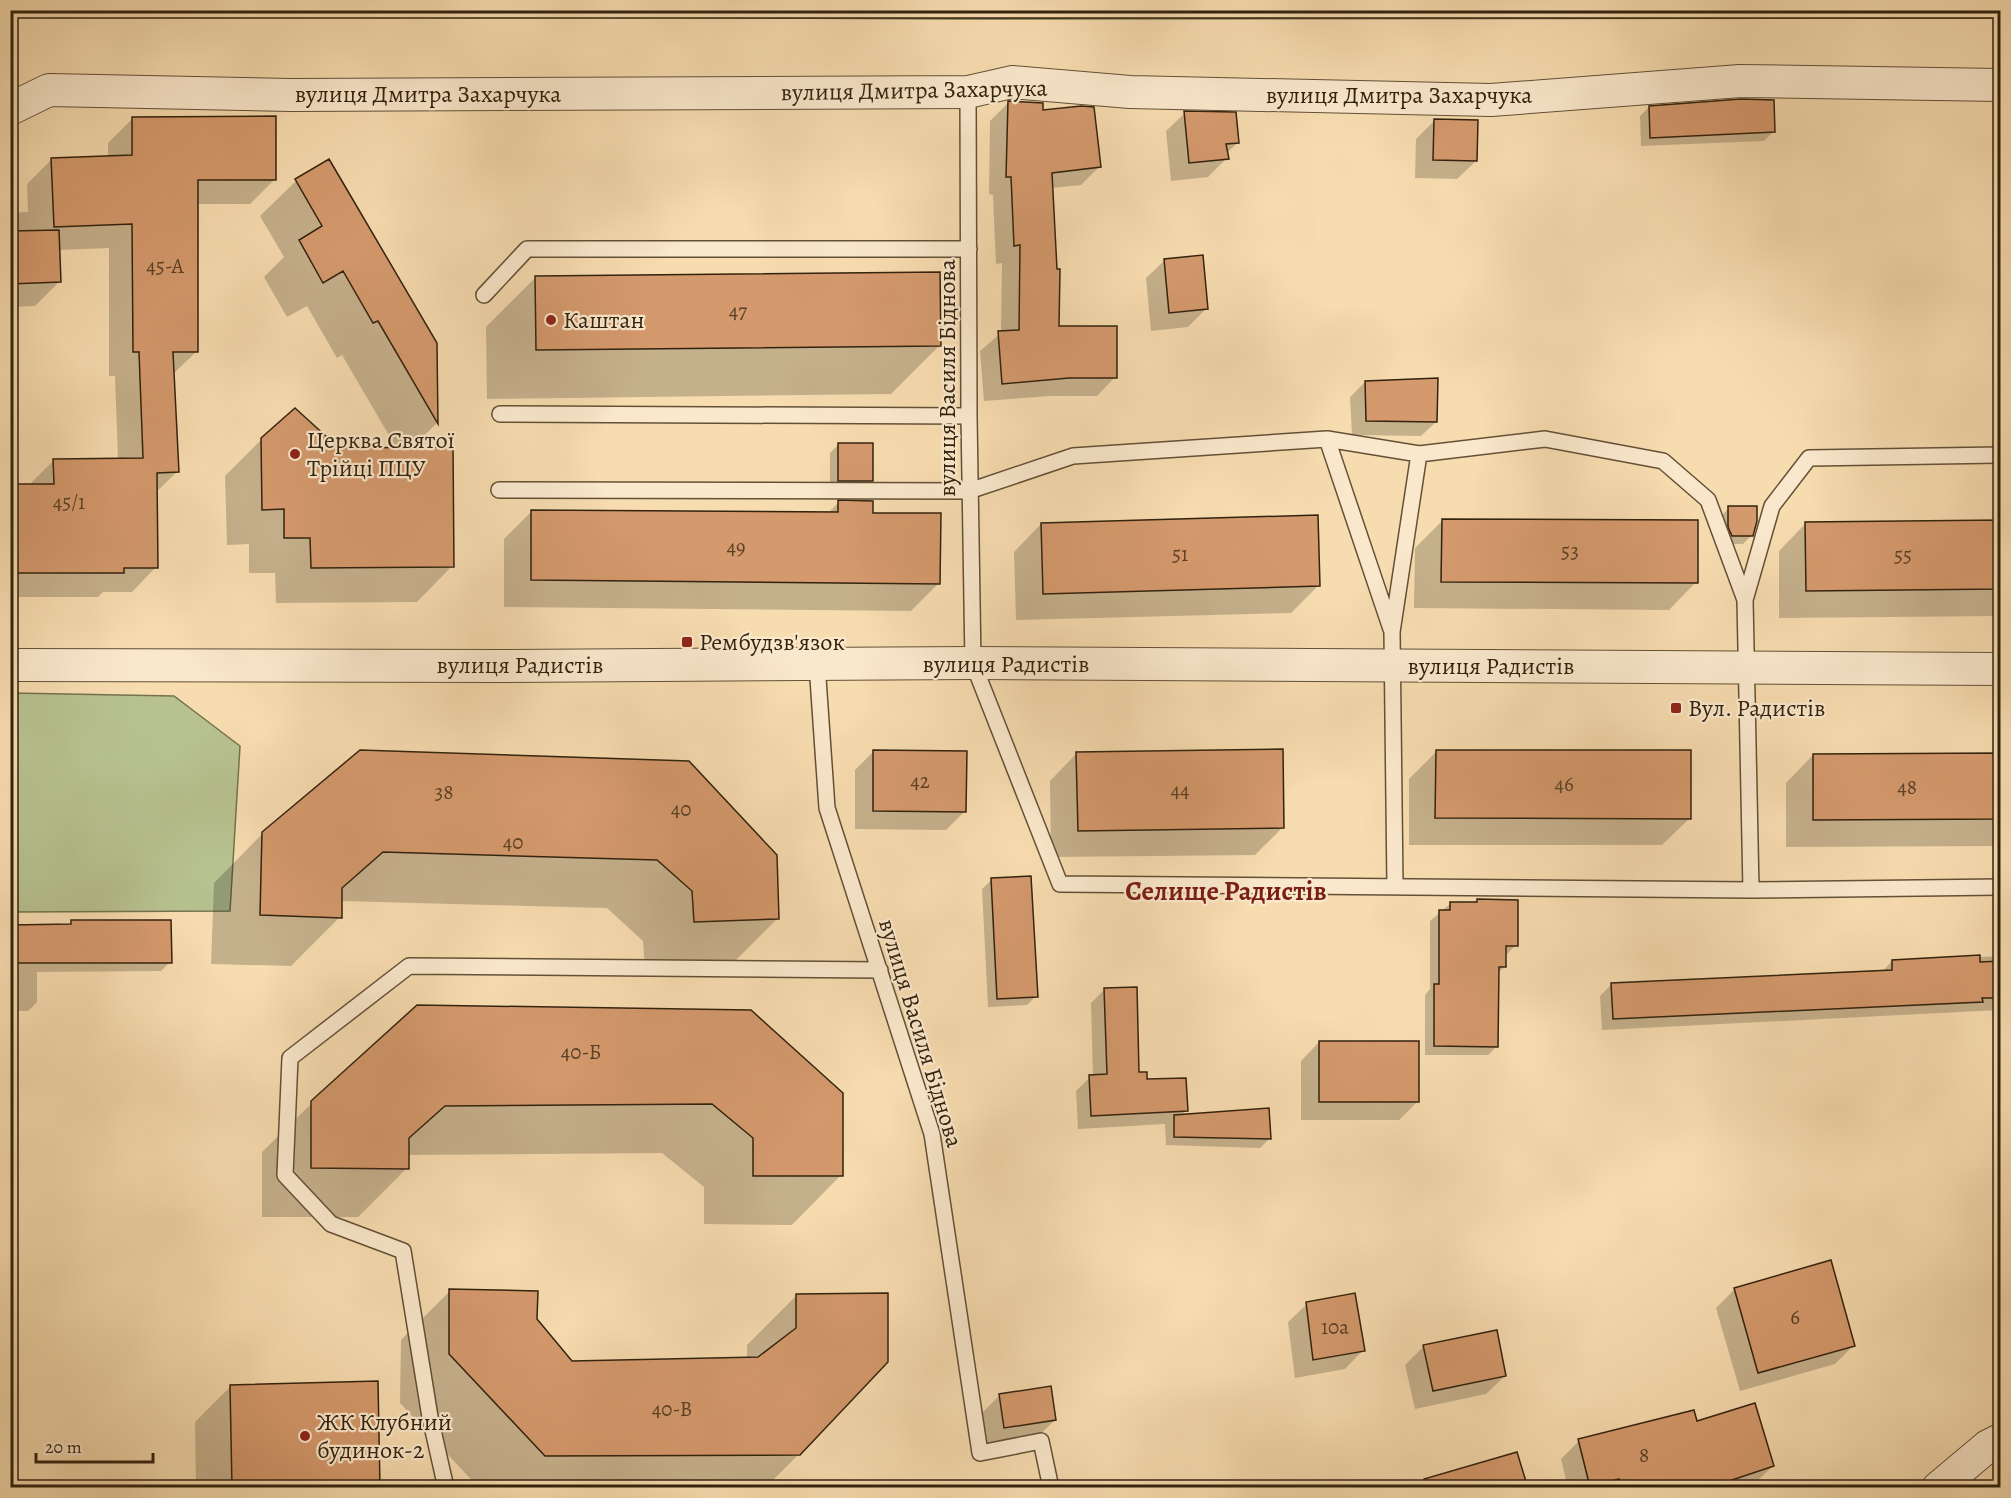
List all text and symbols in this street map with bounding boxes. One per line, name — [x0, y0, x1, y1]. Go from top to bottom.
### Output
street label: вулиця Дмитра Захарчука — [780, 72, 1048, 108]
street label: вулиця Дмитра Захарчука — [295, 78, 561, 110]
street label: вулиця Дмитра Захарчука — [1266, 79, 1532, 111]
house number: 45-А — [146, 252, 185, 280]
street label: вулиця Василя Біднова — [931, 259, 963, 497]
house number: 47 — [729, 297, 747, 325]
place label: Каштан — [563, 304, 644, 336]
marker: Каштан — [544, 313, 558, 327]
place label: Церква Святої Трійці ПЦУ — [307, 424, 455, 484]
marker: Церква Святої Трійці ПЦУ — [288, 447, 302, 461]
house number: 45/1 — [53, 488, 85, 516]
house number: 49 — [726, 533, 746, 561]
house number: 53 — [1561, 537, 1579, 565]
house number: 51 — [1172, 540, 1188, 568]
house number: 55 — [1894, 541, 1912, 569]
place label: Рембудзв'язок — [699, 626, 845, 658]
marker: Рембудзв'язок — [680, 635, 694, 649]
street label: вулиця Радистів — [923, 648, 1089, 680]
street label: вулиця Радистів — [437, 649, 603, 681]
street label: вулиця Радистів — [1408, 650, 1574, 682]
place label: Вул. Радистів — [1688, 692, 1825, 724]
marker: Вул. Радистів — [1669, 701, 1683, 715]
house number: 42 — [910, 767, 930, 795]
house number: 46 — [1554, 770, 1574, 798]
house number: 48 — [1897, 773, 1917, 801]
house number: 44 — [1170, 776, 1190, 804]
house number: 38 — [435, 778, 453, 806]
house number: 40 — [671, 795, 691, 823]
house number: 40 — [503, 828, 523, 856]
district label: Селище Радистів — [1125, 873, 1327, 909]
street label: вулиця Василя Біднова — [871, 915, 971, 1151]
house number: 40-Б — [561, 1038, 601, 1066]
house number: 6 — [1790, 1303, 1800, 1331]
house number: 10a — [1321, 1313, 1349, 1341]
house number: 40-В — [652, 1395, 692, 1423]
place label: ЖК Клубний будинок-2 — [317, 1406, 452, 1466]
scale bar — [36, 1426, 153, 1464]
marker: ЖК Клубний будинок-2 — [298, 1429, 312, 1443]
text: 20 m — [45, 1435, 82, 1459]
house number: 8 — [1639, 1441, 1649, 1469]

